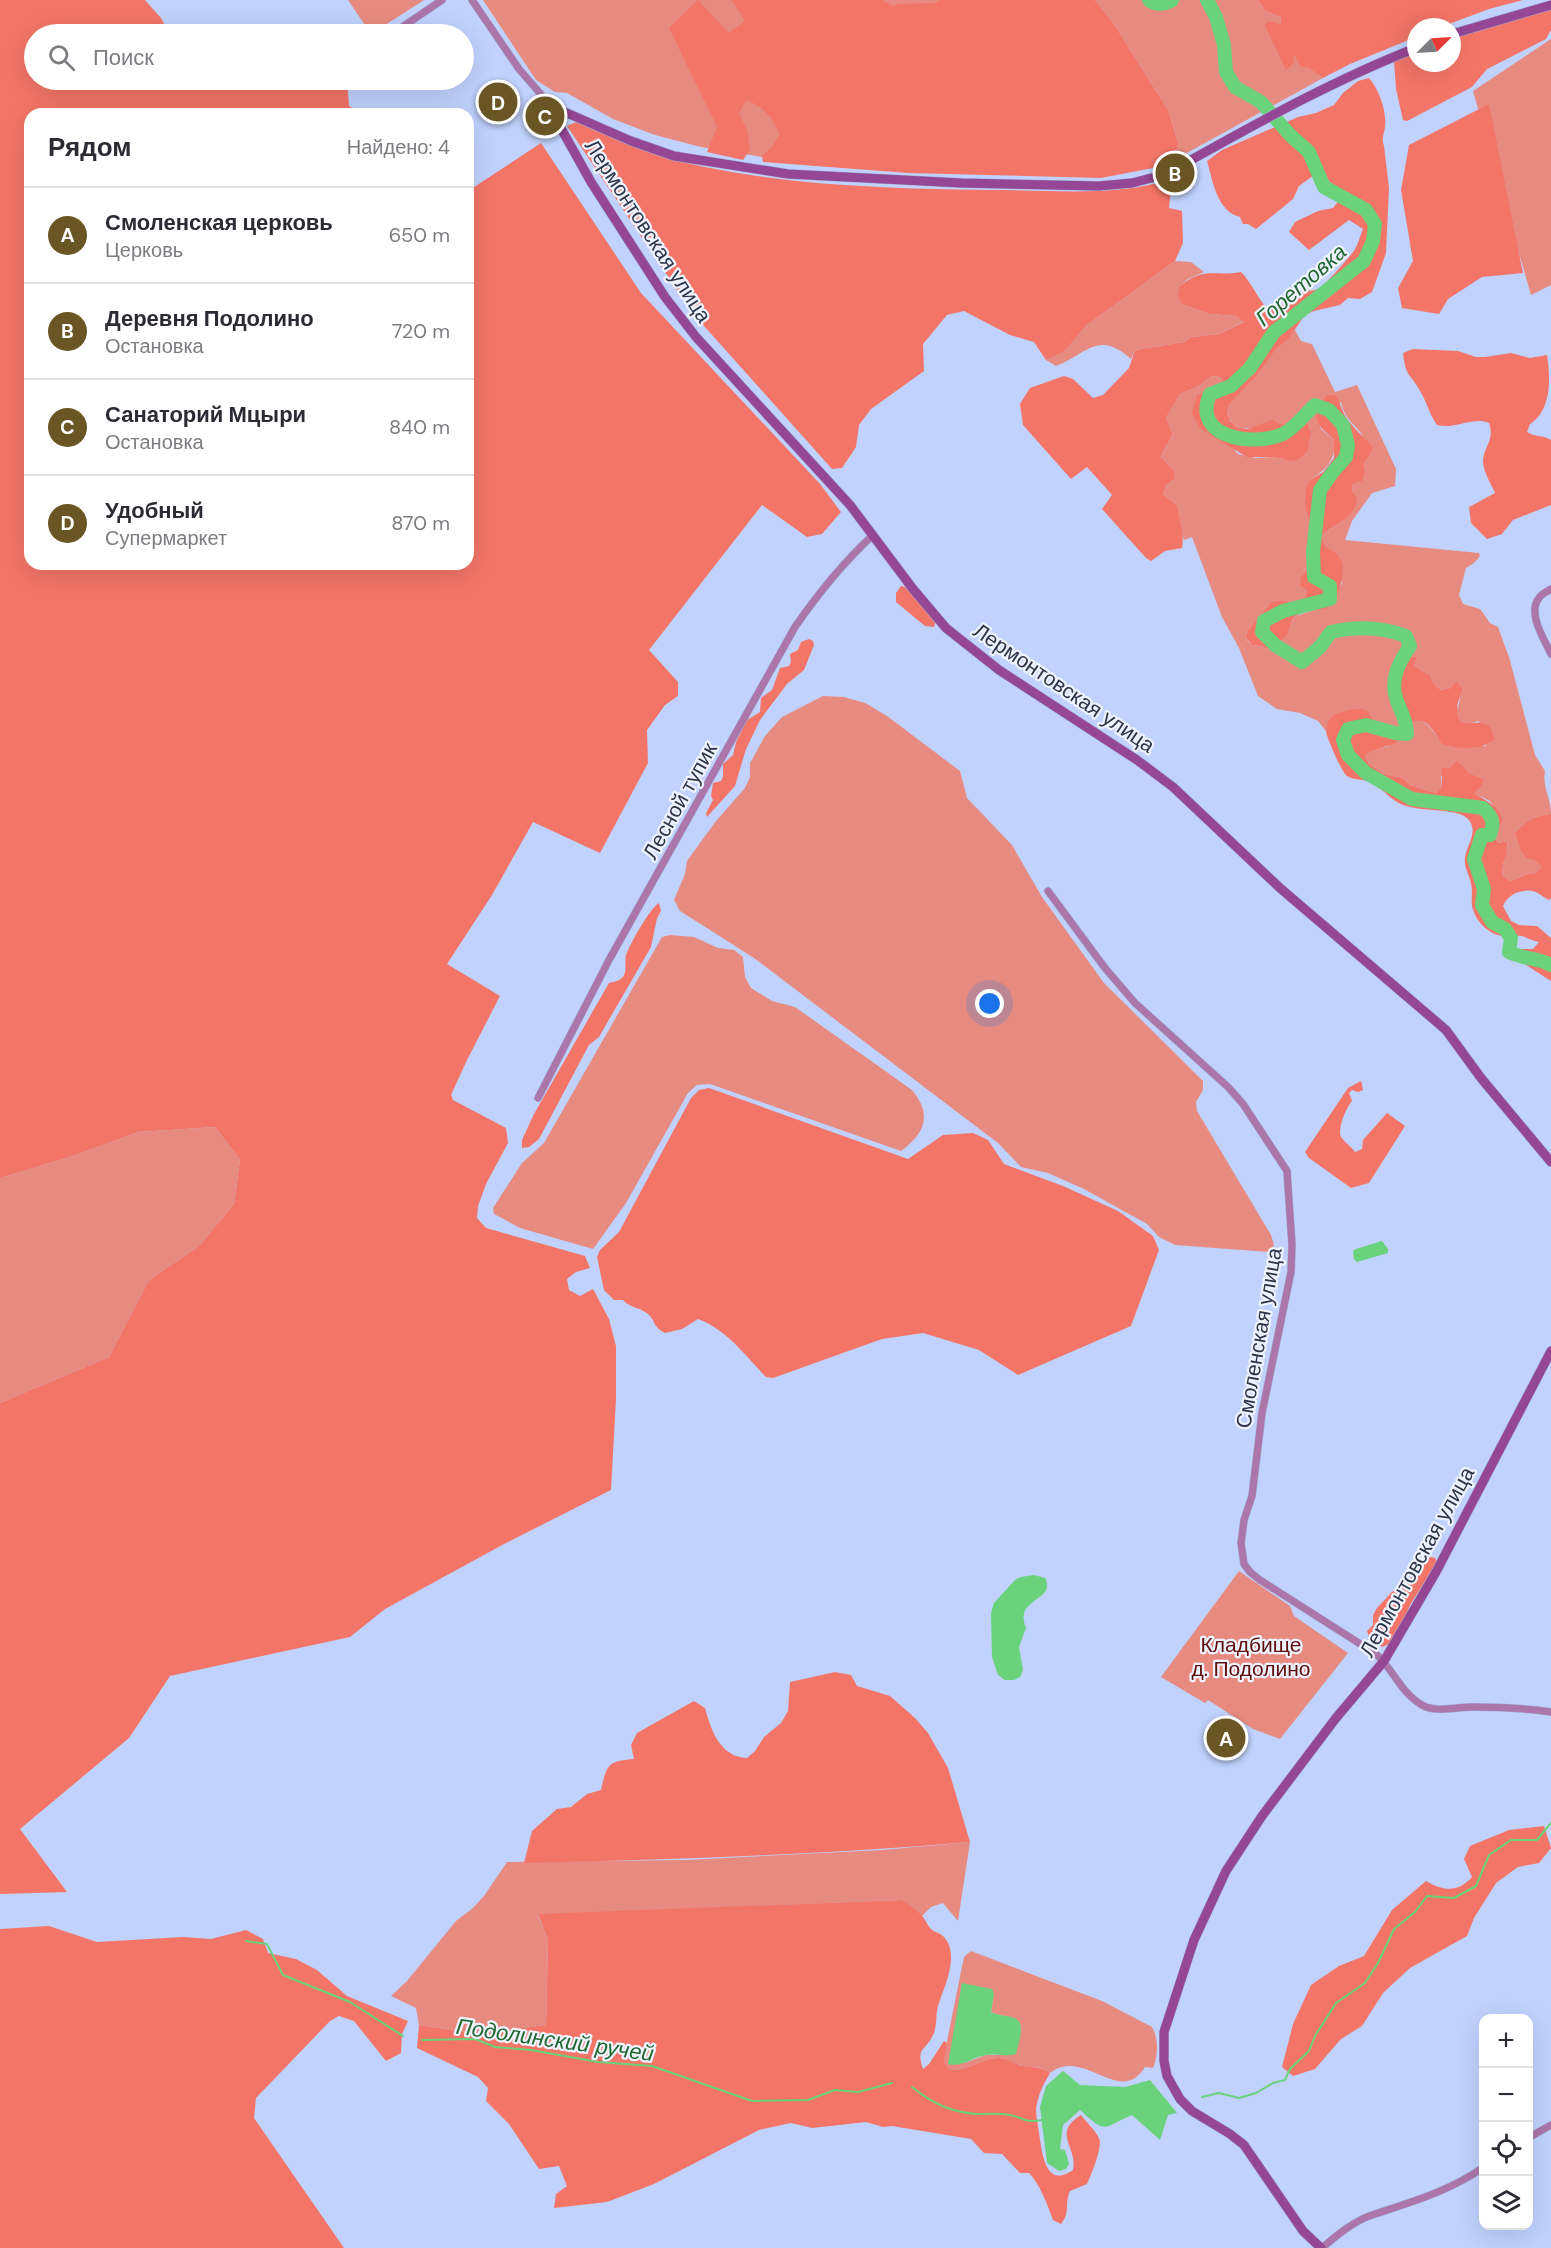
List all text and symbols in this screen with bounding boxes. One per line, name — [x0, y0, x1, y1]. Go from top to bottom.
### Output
north arrow — [1407, 18, 1461, 72]
search box — [24, 24, 474, 90]
icon: search — [45, 41, 78, 74]
text: Поиск — [93, 43, 154, 72]
pin: D — [478, 80, 518, 124]
pin: C — [526, 94, 564, 138]
text: Рядом — [48, 130, 131, 164]
text: Найдено: 4 — [347, 134, 450, 160]
street label: Лермонтовская улица — [578, 134, 718, 328]
pin: B — [1156, 150, 1194, 195]
text: Смоленская церковь — [105, 208, 333, 237]
text: A — [60, 222, 75, 248]
text: 650 m — [389, 222, 450, 248]
text: Церковь — [105, 237, 183, 263]
water label: Горетовка — [1249, 237, 1353, 333]
text: Деревня Подолино — [105, 304, 314, 333]
text: B — [61, 318, 74, 344]
text: 720 m — [392, 318, 450, 344]
text: Остановка — [105, 333, 204, 359]
text: Санаторий Мцыри — [105, 400, 306, 429]
text: C — [60, 414, 75, 440]
text: 840 m — [389, 414, 450, 440]
text: Остановка — [105, 429, 204, 455]
text: Удобный — [105, 496, 204, 525]
text: D — [60, 510, 75, 536]
text: 870 m — [391, 510, 450, 536]
text: Супермаркет — [105, 525, 227, 551]
street label: Лермонтовская улица — [968, 617, 1161, 759]
street label: Лесной тупик — [636, 737, 724, 864]
your location — [975, 989, 1004, 1018]
street label: Смоленская улица — [1229, 1245, 1289, 1430]
street label: Лермонтовская улица — [1353, 1462, 1481, 1662]
park label: Кладбище д. Подолино — [1191, 1631, 1311, 1683]
pin: A — [1206, 1716, 1246, 1760]
water label: Подолинский ручей — [454, 2012, 656, 2068]
map controls — [1479, 2014, 1533, 2230]
button: + — [1479, 2014, 1533, 2068]
button: − — [1479, 2068, 1533, 2122]
button: locate — [1479, 2122, 1533, 2176]
button: layers — [1479, 2176, 1533, 2230]

